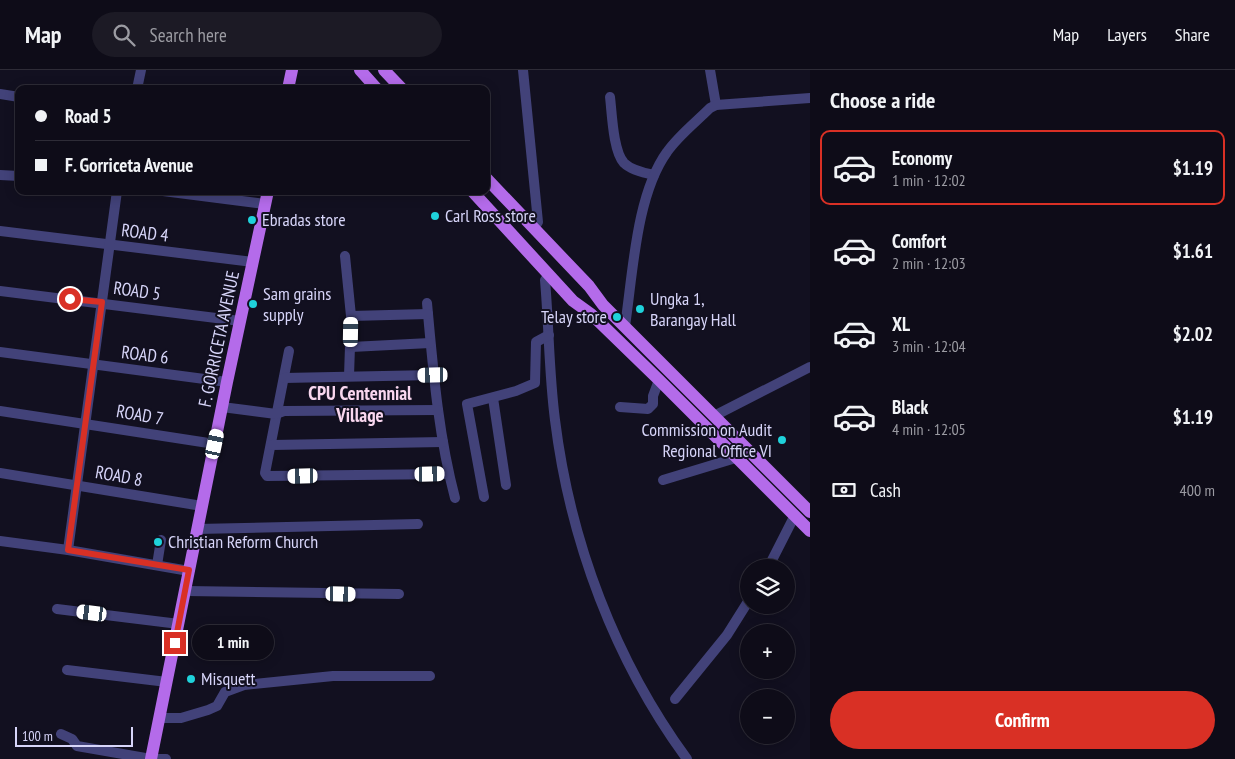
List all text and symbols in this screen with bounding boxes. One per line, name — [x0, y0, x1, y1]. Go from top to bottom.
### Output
search box — [92, 12, 442, 57]
text: Map — [25, 19, 62, 50]
icon: search — [110, 21, 138, 49]
text: Search here — [150, 23, 227, 47]
text: Map — [1053, 23, 1079, 46]
text: Layers — [1107, 23, 1147, 46]
text: Share — [1175, 23, 1210, 46]
text: Choose a ride — [830, 86, 935, 114]
text: Road 5 — [65, 104, 112, 128]
icon: car — [832, 145, 877, 190]
text: Economy — [892, 146, 952, 170]
text: F. Gorriceta Avenue — [65, 153, 193, 177]
text: $1.19 — [1173, 156, 1213, 180]
text: 1 min · 12:02 — [892, 170, 966, 190]
place label: Carl Ross store — [445, 204, 536, 227]
place label: Ebradas store — [262, 208, 346, 231]
marker: Carl Ross store — [429, 210, 441, 222]
marker: Ebradas store — [246, 214, 258, 226]
street label: ROAD 4 — [120, 218, 170, 247]
icon: car — [832, 228, 877, 273]
text: Comfort — [892, 229, 946, 253]
text: $1.61 — [1173, 239, 1213, 263]
text: 2 min · 12:03 — [892, 253, 966, 273]
street label: F. GORRICETA AVENUE — [193, 269, 244, 409]
street label: ROAD 5 — [112, 276, 162, 305]
place label: Sam grains supply — [263, 282, 331, 326]
place label: Ungka 1, Barangay Hall — [650, 287, 737, 331]
route start — [59, 288, 81, 310]
marker: Sam grains supply — [247, 298, 259, 310]
marker: Ungka 1, Barangay Hall — [634, 303, 646, 315]
place label: Telay store — [541, 305, 607, 328]
marker: Telay store — [611, 311, 623, 323]
icon: car — [832, 311, 877, 356]
text: XL — [892, 312, 910, 336]
car — [343, 317, 358, 347]
text: $2.02 — [1173, 322, 1213, 346]
text: 3 min · 12:04 — [892, 336, 966, 356]
street label: ROAD 6 — [120, 340, 170, 369]
car — [417, 367, 448, 383]
district label: CPU Centennial Village — [308, 381, 412, 427]
icon: car — [832, 394, 877, 439]
text: Black — [892, 395, 928, 419]
street label: ROAD 7 — [115, 399, 165, 430]
text: $1.19 — [1173, 405, 1213, 429]
place label: Commission on Audit Regional Office VI — [642, 418, 772, 462]
text: 4 min · 12:05 — [892, 419, 966, 439]
car — [204, 428, 225, 460]
marker: Commission on Audit Regional Office VI — [776, 434, 788, 446]
street label: ROAD 8 — [94, 460, 144, 491]
car — [414, 466, 445, 482]
car — [287, 468, 318, 484]
icon: cash — [830, 476, 858, 504]
text: Cash — [870, 478, 901, 502]
text: 400 m — [1180, 480, 1215, 500]
place label: Christian Reform Church — [168, 530, 318, 553]
marker: Christian Reform Church — [152, 536, 164, 548]
map controls — [740, 559, 795, 744]
button: layers — [740, 559, 795, 614]
car — [325, 586, 356, 602]
car — [76, 604, 107, 622]
button: + — [740, 624, 795, 679]
callout: 1 min — [192, 626, 275, 660]
route end — [164, 632, 186, 654]
text: 1 min — [217, 632, 249, 652]
place label: Misquett — [201, 667, 255, 690]
marker: Misquett — [185, 673, 197, 685]
button: − — [740, 689, 795, 744]
button: Confirm — [830, 691, 1215, 749]
scale bar — [15, 724, 132, 747]
text: 100 m — [22, 727, 53, 745]

